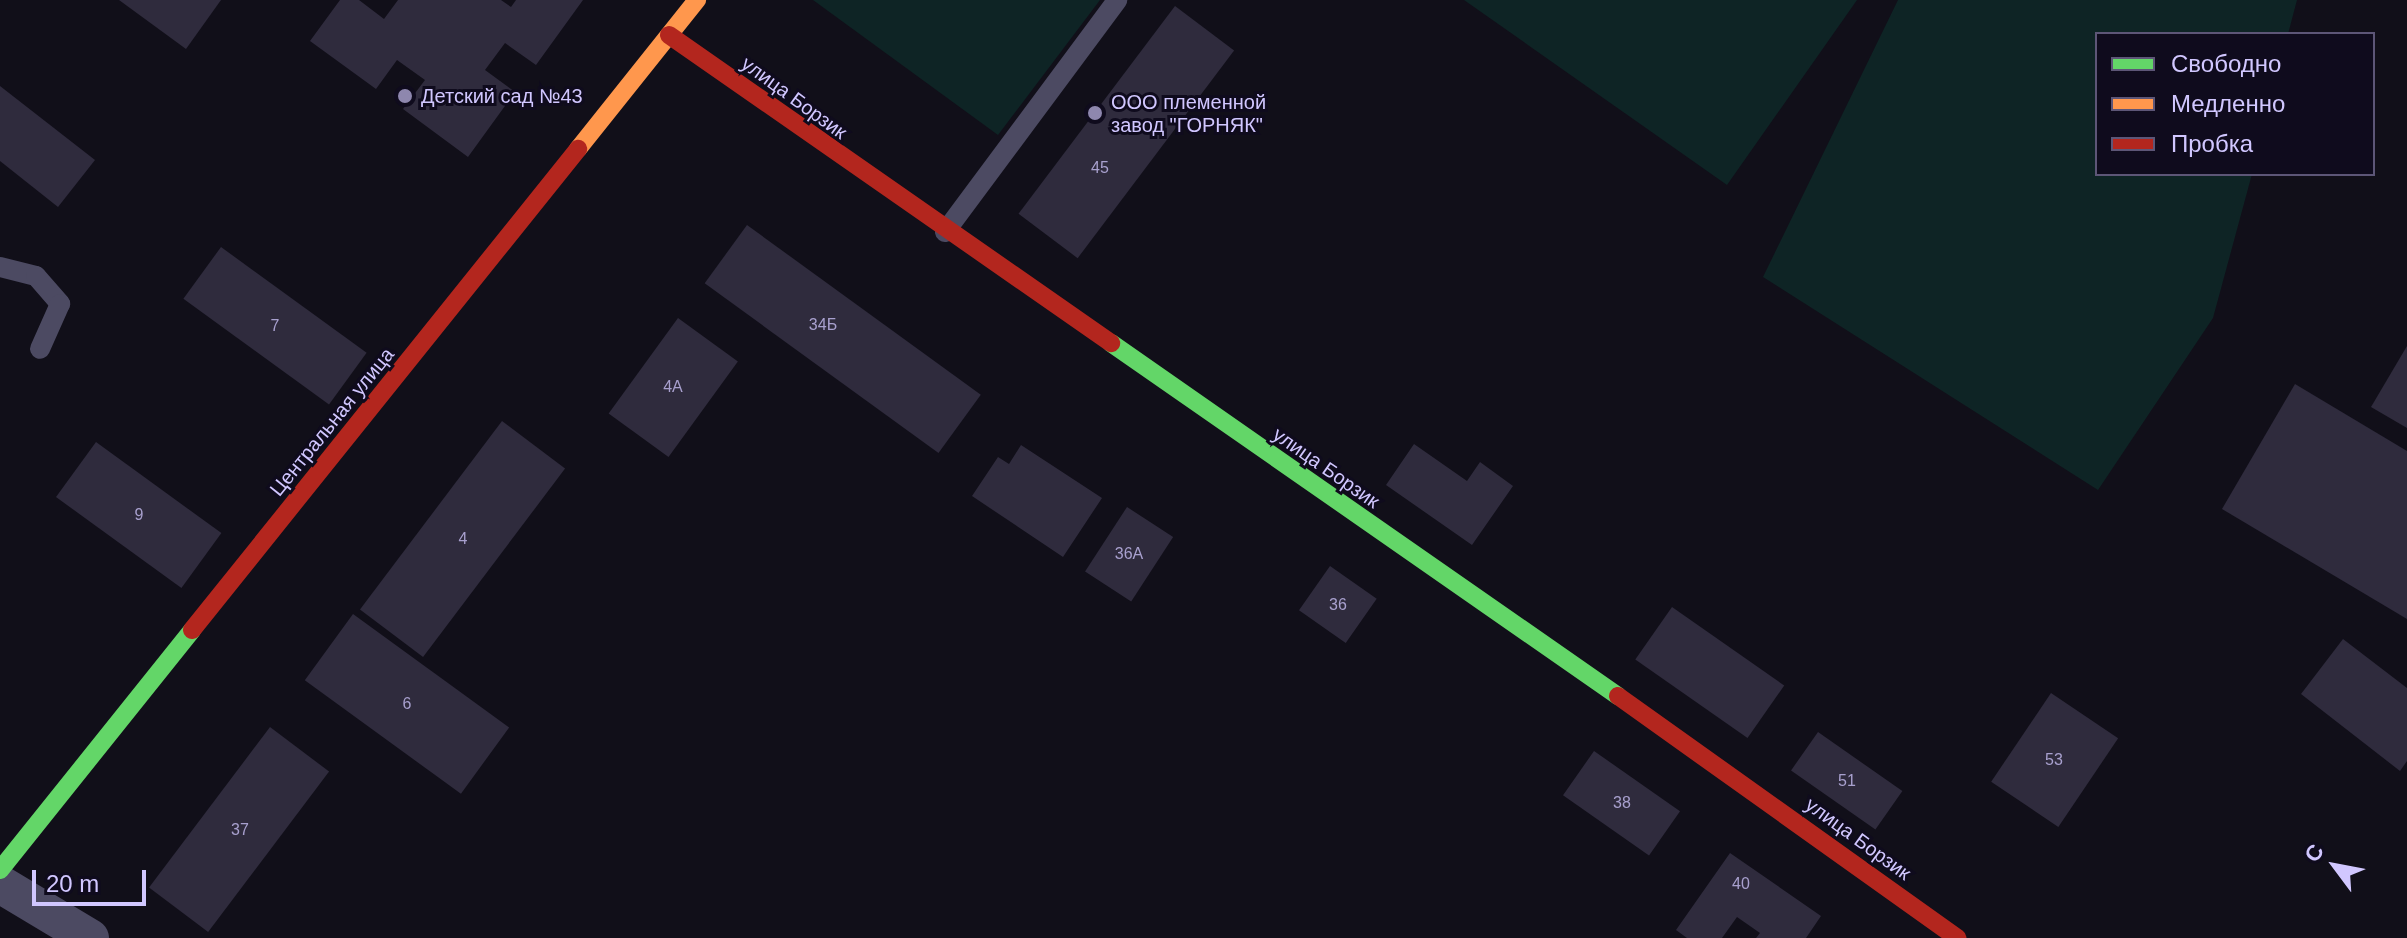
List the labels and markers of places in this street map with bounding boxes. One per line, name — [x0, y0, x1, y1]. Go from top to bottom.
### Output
place label: Детский сад №43 — [421, 84, 583, 108]
marker: Детский сад №43 — [396, 87, 414, 105]
place label: ООО племенной завод "ГОРНЯК" — [1111, 90, 1266, 137]
marker: ООО племенной завод "ГОРНЯК" — [1086, 104, 1104, 122]

